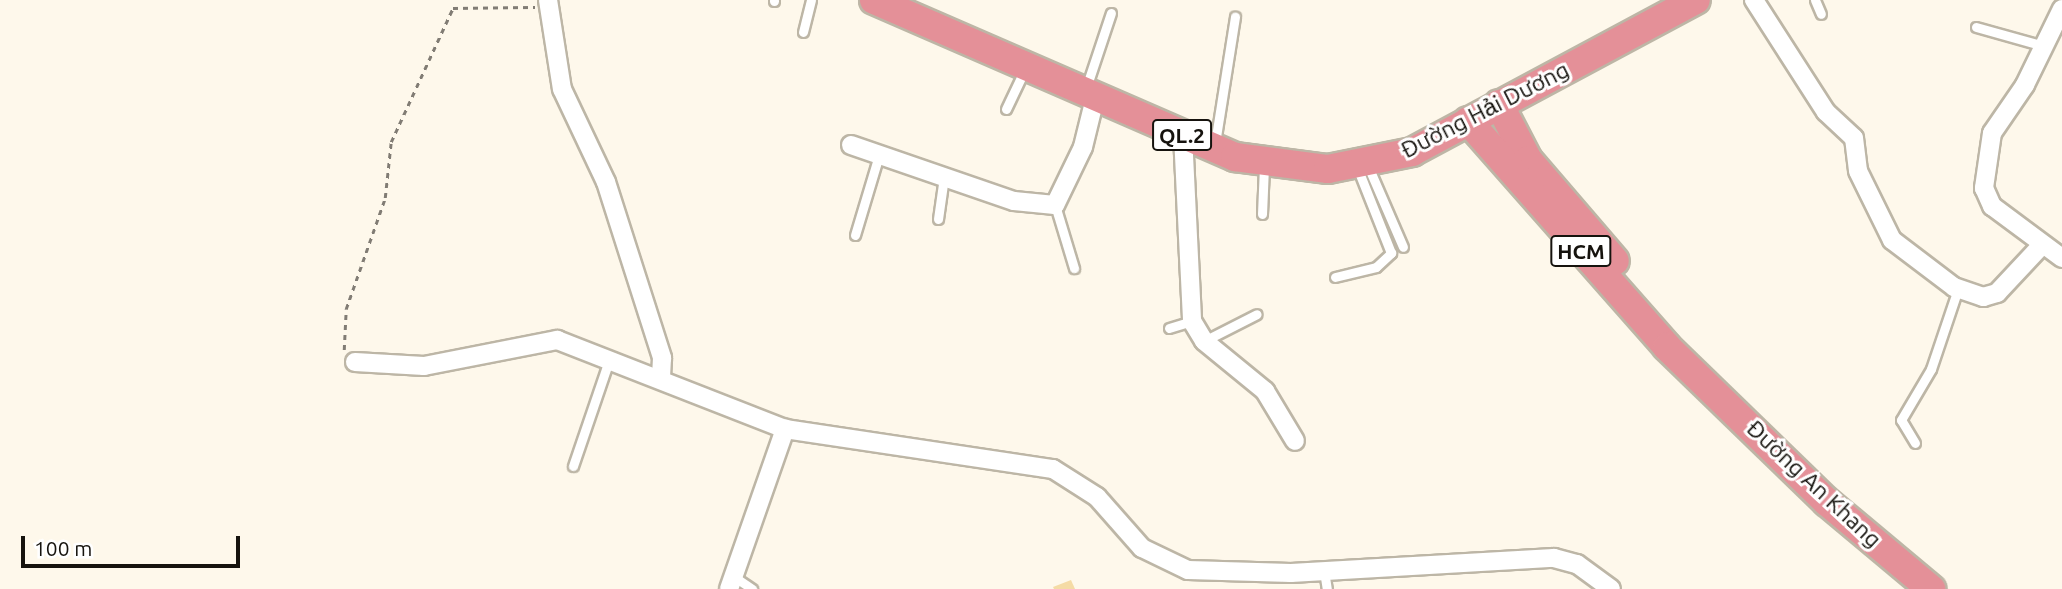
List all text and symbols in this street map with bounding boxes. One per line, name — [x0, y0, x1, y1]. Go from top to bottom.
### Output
street label: Đường Hải Dương — [1396, 56, 1574, 164]
road number: QL.2 — [1150, 118, 1214, 152]
road number: HCM — [1550, 233, 1612, 268]
street label: Đường An Khang — [1741, 415, 1887, 553]
scale bar — [24, 522, 243, 566]
text: 100 m — [34, 536, 92, 560]

